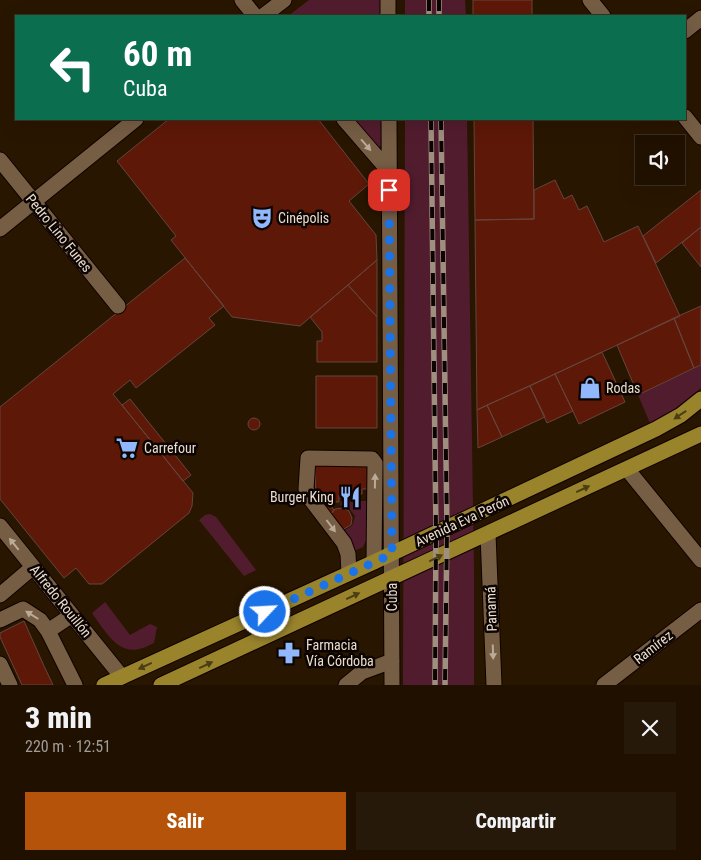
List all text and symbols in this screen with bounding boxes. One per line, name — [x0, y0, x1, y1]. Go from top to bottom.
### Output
text: 60 m — [123, 34, 192, 75]
icon: left — [40, 35, 105, 100]
text: Cuba — [123, 76, 168, 101]
map controls — [635, 135, 685, 185]
button: sound — [635, 135, 685, 185]
one-way arrow — [361, 138, 372, 151]
pin — [368, 169, 410, 211]
icon: arrive — [375, 176, 403, 204]
street label: Pedro Lino Funes — [23, 191, 95, 275]
theatre icon: Cinépolis — [249, 205, 275, 231]
place label: Cinépolis — [278, 210, 329, 226]
shop icon: Rodas — [577, 375, 603, 401]
place label: Rodas — [606, 380, 641, 396]
one-way arrow — [673, 410, 686, 420]
supermarket icon: Carrefour — [114, 435, 140, 461]
place label: Carrefour — [144, 440, 196, 456]
one-way arrow — [371, 472, 379, 488]
restaurant icon: Burger King — [337, 484, 363, 510]
one-way arrow — [576, 485, 590, 493]
place label: Burger King — [270, 489, 334, 505]
street label: Avenida Eva Perón — [412, 492, 512, 550]
one-way arrow — [326, 519, 337, 532]
one-way arrow — [9, 537, 20, 550]
one-way arrow — [429, 554, 443, 562]
street label: Alfredo Rouillón — [27, 562, 95, 640]
street label: Cuba — [384, 583, 400, 611]
position arrow — [238, 585, 290, 637]
street label: Panamá — [482, 586, 500, 632]
one-way arrow — [346, 592, 360, 600]
one-way arrow — [25, 610, 38, 619]
street label: Ramírez — [630, 627, 676, 667]
place label: Farmacia Vía Córdoba — [306, 637, 374, 669]
pharmacy icon: Farmacia Vía Córdoba — [276, 640, 302, 666]
one-way arrow — [489, 645, 497, 661]
one-way arrow — [199, 660, 213, 668]
one-way arrow — [138, 662, 152, 670]
text: 3 min — [25, 700, 92, 735]
button: close — [624, 702, 676, 754]
text: 220 m · 12:51 — [25, 737, 111, 756]
button: Salir — [25, 792, 346, 850]
button: Compartir — [356, 792, 676, 850]

